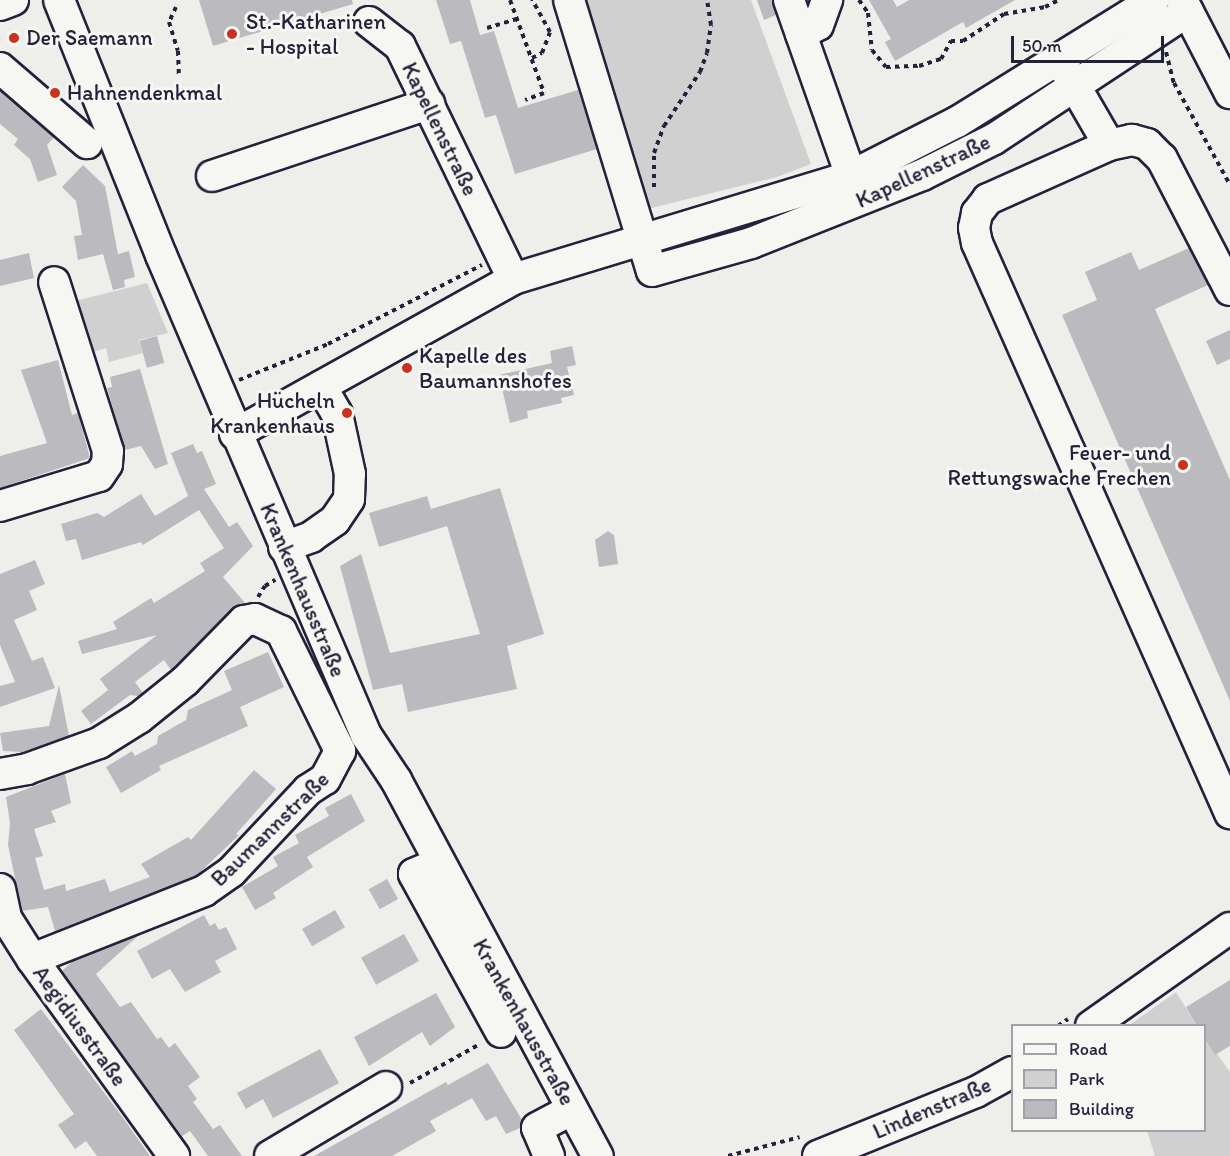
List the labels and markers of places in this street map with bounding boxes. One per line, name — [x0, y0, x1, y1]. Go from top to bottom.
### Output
place label: St.-Katharinen - Hospital — [246, 8, 386, 60]
place label: Der Saemann — [26, 25, 153, 51]
marker: St.-Katharinen - Hospital — [223, 25, 241, 43]
marker: Der Saemann — [7, 31, 21, 45]
place label: Hahnendenkmal — [67, 80, 222, 106]
marker: Hahnendenkmal — [48, 86, 62, 100]
place label: Kapelle des Baumannshofes — [419, 342, 572, 394]
marker: Kapelle des Baumannshofes — [400, 361, 414, 375]
place label: Hücheln Krankenhaus — [210, 387, 335, 439]
marker: Hücheln Krankenhaus — [340, 406, 354, 420]
place label: Feuer- und Rettungswache Frechen — [948, 439, 1171, 490]
marker: Feuer- und Rettungswache Frechen — [1176, 458, 1190, 472]

